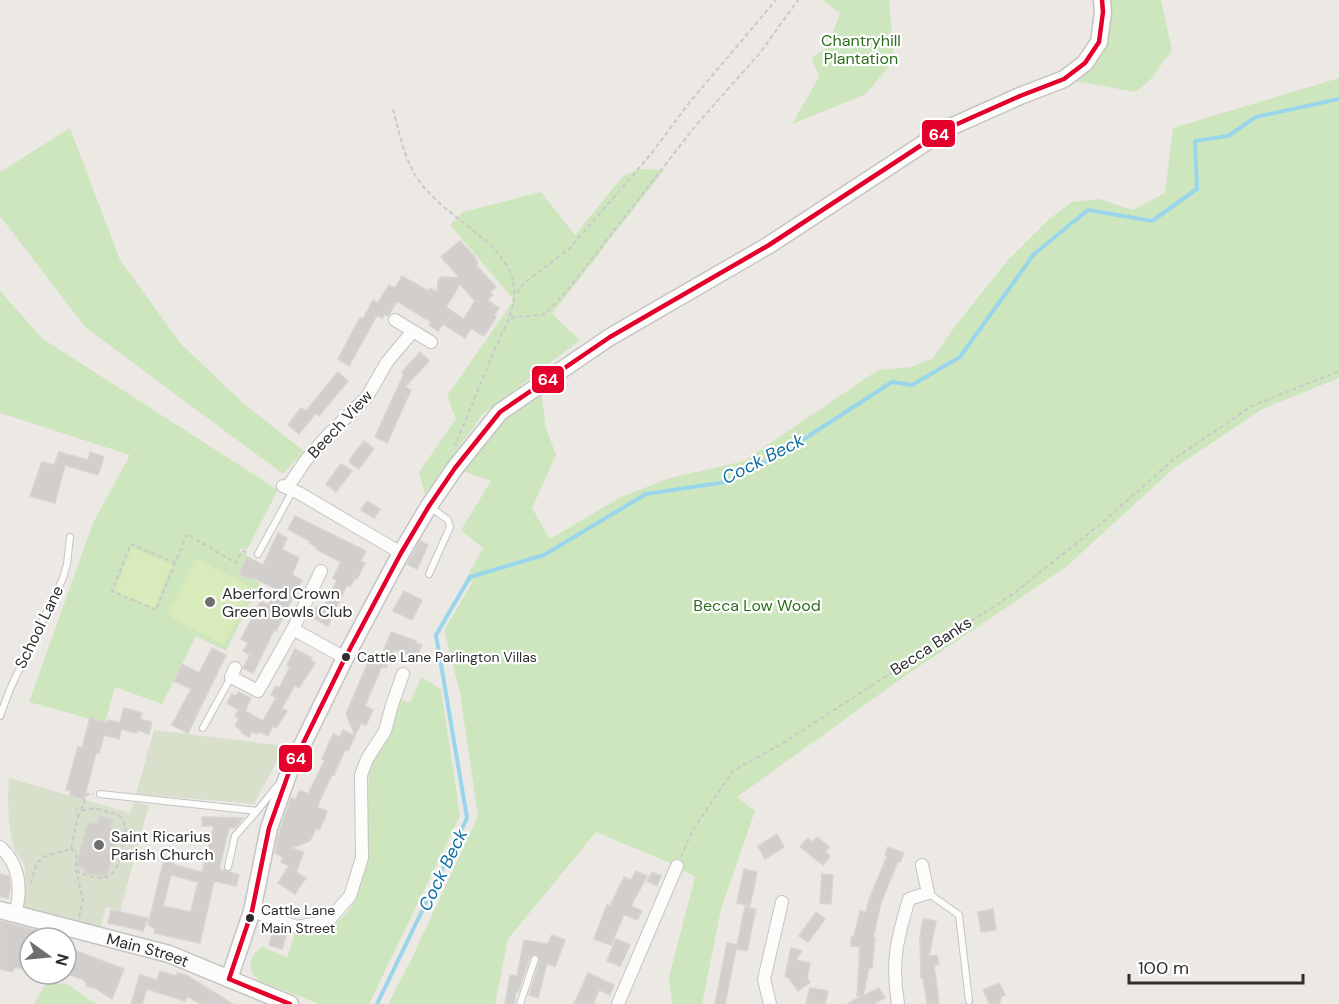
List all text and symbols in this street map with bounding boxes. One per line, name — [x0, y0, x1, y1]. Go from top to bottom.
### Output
park label: Chantryhill Plantation — [821, 30, 901, 69]
line badge: 64 — [921, 119, 956, 148]
text: 64 — [929, 124, 949, 145]
line badge: 64 — [531, 365, 565, 394]
text: 64 — [538, 369, 558, 390]
street label: Beech View — [303, 385, 377, 463]
water label: Cock Beck — [718, 428, 809, 490]
street label: School Lane — [10, 582, 68, 672]
place label: Aberford Crown Green Bowls Club — [222, 583, 352, 622]
marker: Aberford Crown Green Bowls Club — [203, 595, 217, 609]
park label: Becca Low Wood — [693, 595, 821, 616]
street label: Becca Banks — [886, 612, 976, 680]
place label: Cattle Lane Parlington Villas — [357, 648, 537, 666]
marker: Cattle Lane Parlington Villas — [340, 651, 352, 663]
line badge: 64 — [278, 744, 313, 773]
text: 64 — [286, 748, 306, 769]
water label: Cock Beck — [413, 824, 474, 915]
place label: Saint Ricarius Parish Church — [111, 826, 214, 865]
marker: Saint Ricarius Parish Church — [92, 838, 106, 852]
place label: Cattle Lane Main Street — [261, 901, 335, 937]
marker: Cattle Lane Main Street — [244, 912, 256, 924]
north arrow — [18, 926, 78, 986]
street label: Main Street — [104, 928, 192, 972]
scale bar — [1129, 947, 1303, 985]
text: N — [50, 951, 74, 968]
text: 100 m — [1138, 956, 1189, 980]

